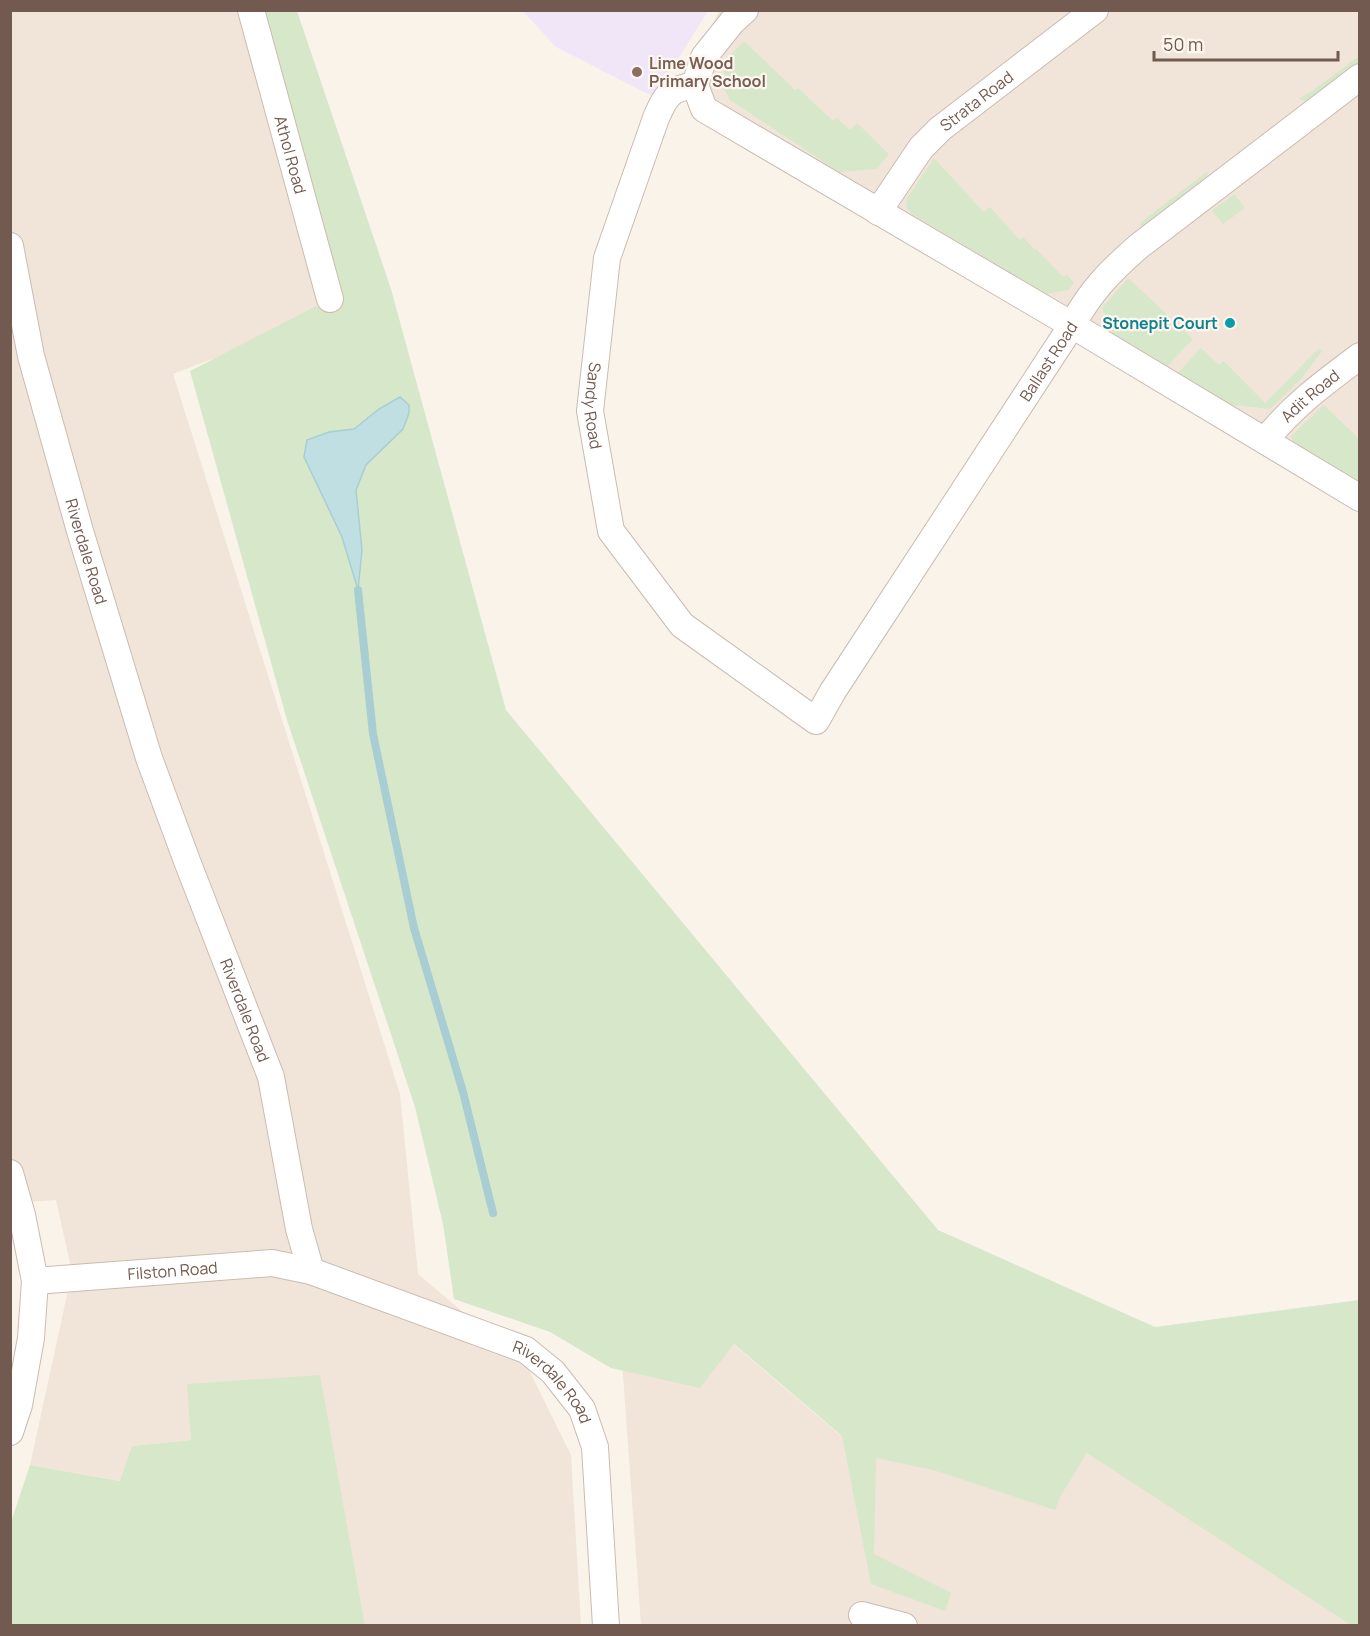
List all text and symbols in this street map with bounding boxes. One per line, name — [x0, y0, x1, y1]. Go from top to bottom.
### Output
scale bar — [1154, 24, 1338, 62]
text: 50 m — [1163, 32, 1203, 56]
place label: Lime Wood Primary School — [649, 52, 766, 92]
marker: Lime Wood Primary School — [630, 65, 644, 79]
street label: Strata Road — [935, 66, 1018, 136]
street label: Athol Road — [269, 113, 312, 196]
place label: Stonepit Court — [1102, 312, 1218, 334]
marker: Stonepit Court — [1223, 316, 1237, 330]
street label: Ballast Road — [1014, 317, 1082, 405]
street label: Sandy Road — [579, 361, 607, 451]
street label: Adit Road — [1276, 364, 1344, 427]
street label: Riverdale Road — [60, 496, 113, 607]
street label: Riverdale Road — [215, 955, 275, 1065]
street label: Filston Road — [127, 1256, 218, 1285]
street label: Riverdale Road — [510, 1335, 597, 1426]

